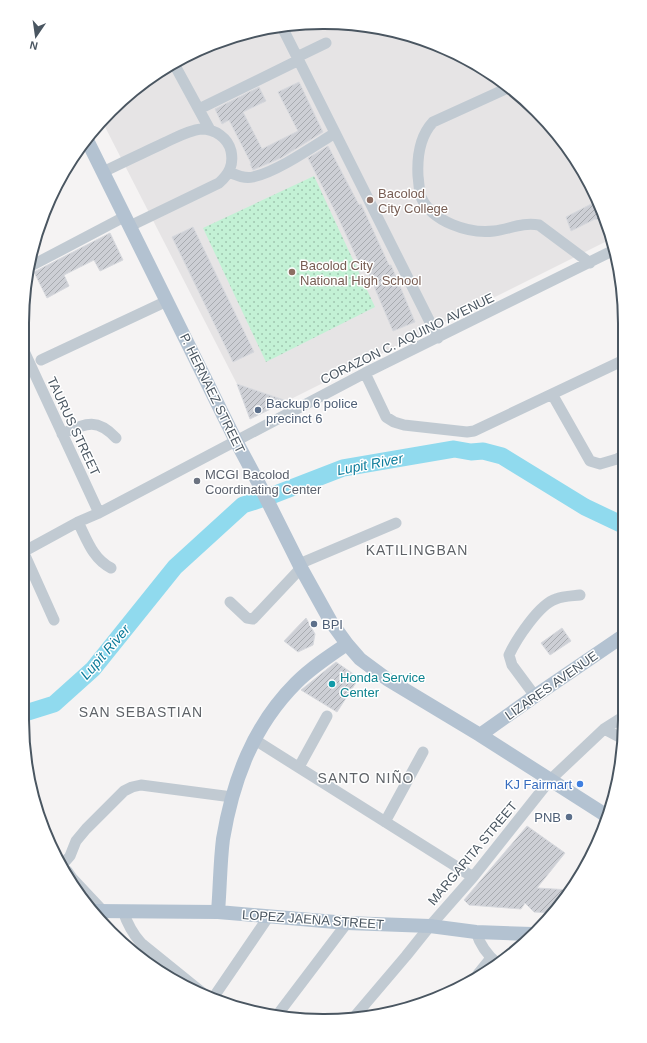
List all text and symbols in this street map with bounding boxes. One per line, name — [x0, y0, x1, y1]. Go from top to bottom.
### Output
north arrow — [16, 16, 56, 56]
text: N — [28, 39, 39, 52]
place label: Bacolod City College — [378, 186, 448, 216]
marker: Bacolod City College — [365, 195, 375, 205]
place label: Bacolod City National High School — [300, 258, 422, 288]
marker: Bacolod City National High School — [287, 267, 297, 277]
street label: CORAZON C. AQUINO AVENUE — [318, 290, 497, 387]
street label: P. HERNAEZ STREET — [177, 331, 248, 456]
street label: TAURUS STREET — [44, 374, 103, 478]
place label: Backup 6 police precinct 6 — [266, 396, 358, 426]
marker: Backup 6 police precinct 6 — [253, 405, 263, 415]
water label: Lupit River — [336, 450, 406, 478]
place label: MCGI Bacolod Coordinating Center — [205, 467, 322, 497]
marker: MCGI Bacolod Coordinating Center — [192, 476, 202, 486]
district label: KATILINGBAN — [366, 542, 468, 558]
place label: BPI — [322, 617, 343, 632]
marker: BPI — [309, 619, 319, 629]
water label: Lupit River — [77, 620, 134, 683]
street label: LIZARES AVENUE — [502, 648, 601, 723]
place label: Honda Service Center — [340, 670, 425, 700]
marker: Honda Service Center — [327, 679, 337, 689]
district label: SAN SEBASTIAN — [79, 704, 203, 720]
district label: SANTO NIÑO — [318, 770, 414, 786]
place label: KJ Fairmart — [505, 777, 572, 792]
marker: KJ Fairmart — [575, 779, 585, 789]
street label: MARGARITA STREET — [425, 798, 520, 908]
place label: PNB — [534, 810, 561, 825]
marker: PNB — [564, 812, 574, 822]
street label: LOPEZ JAENA STREET — [241, 907, 385, 932]

